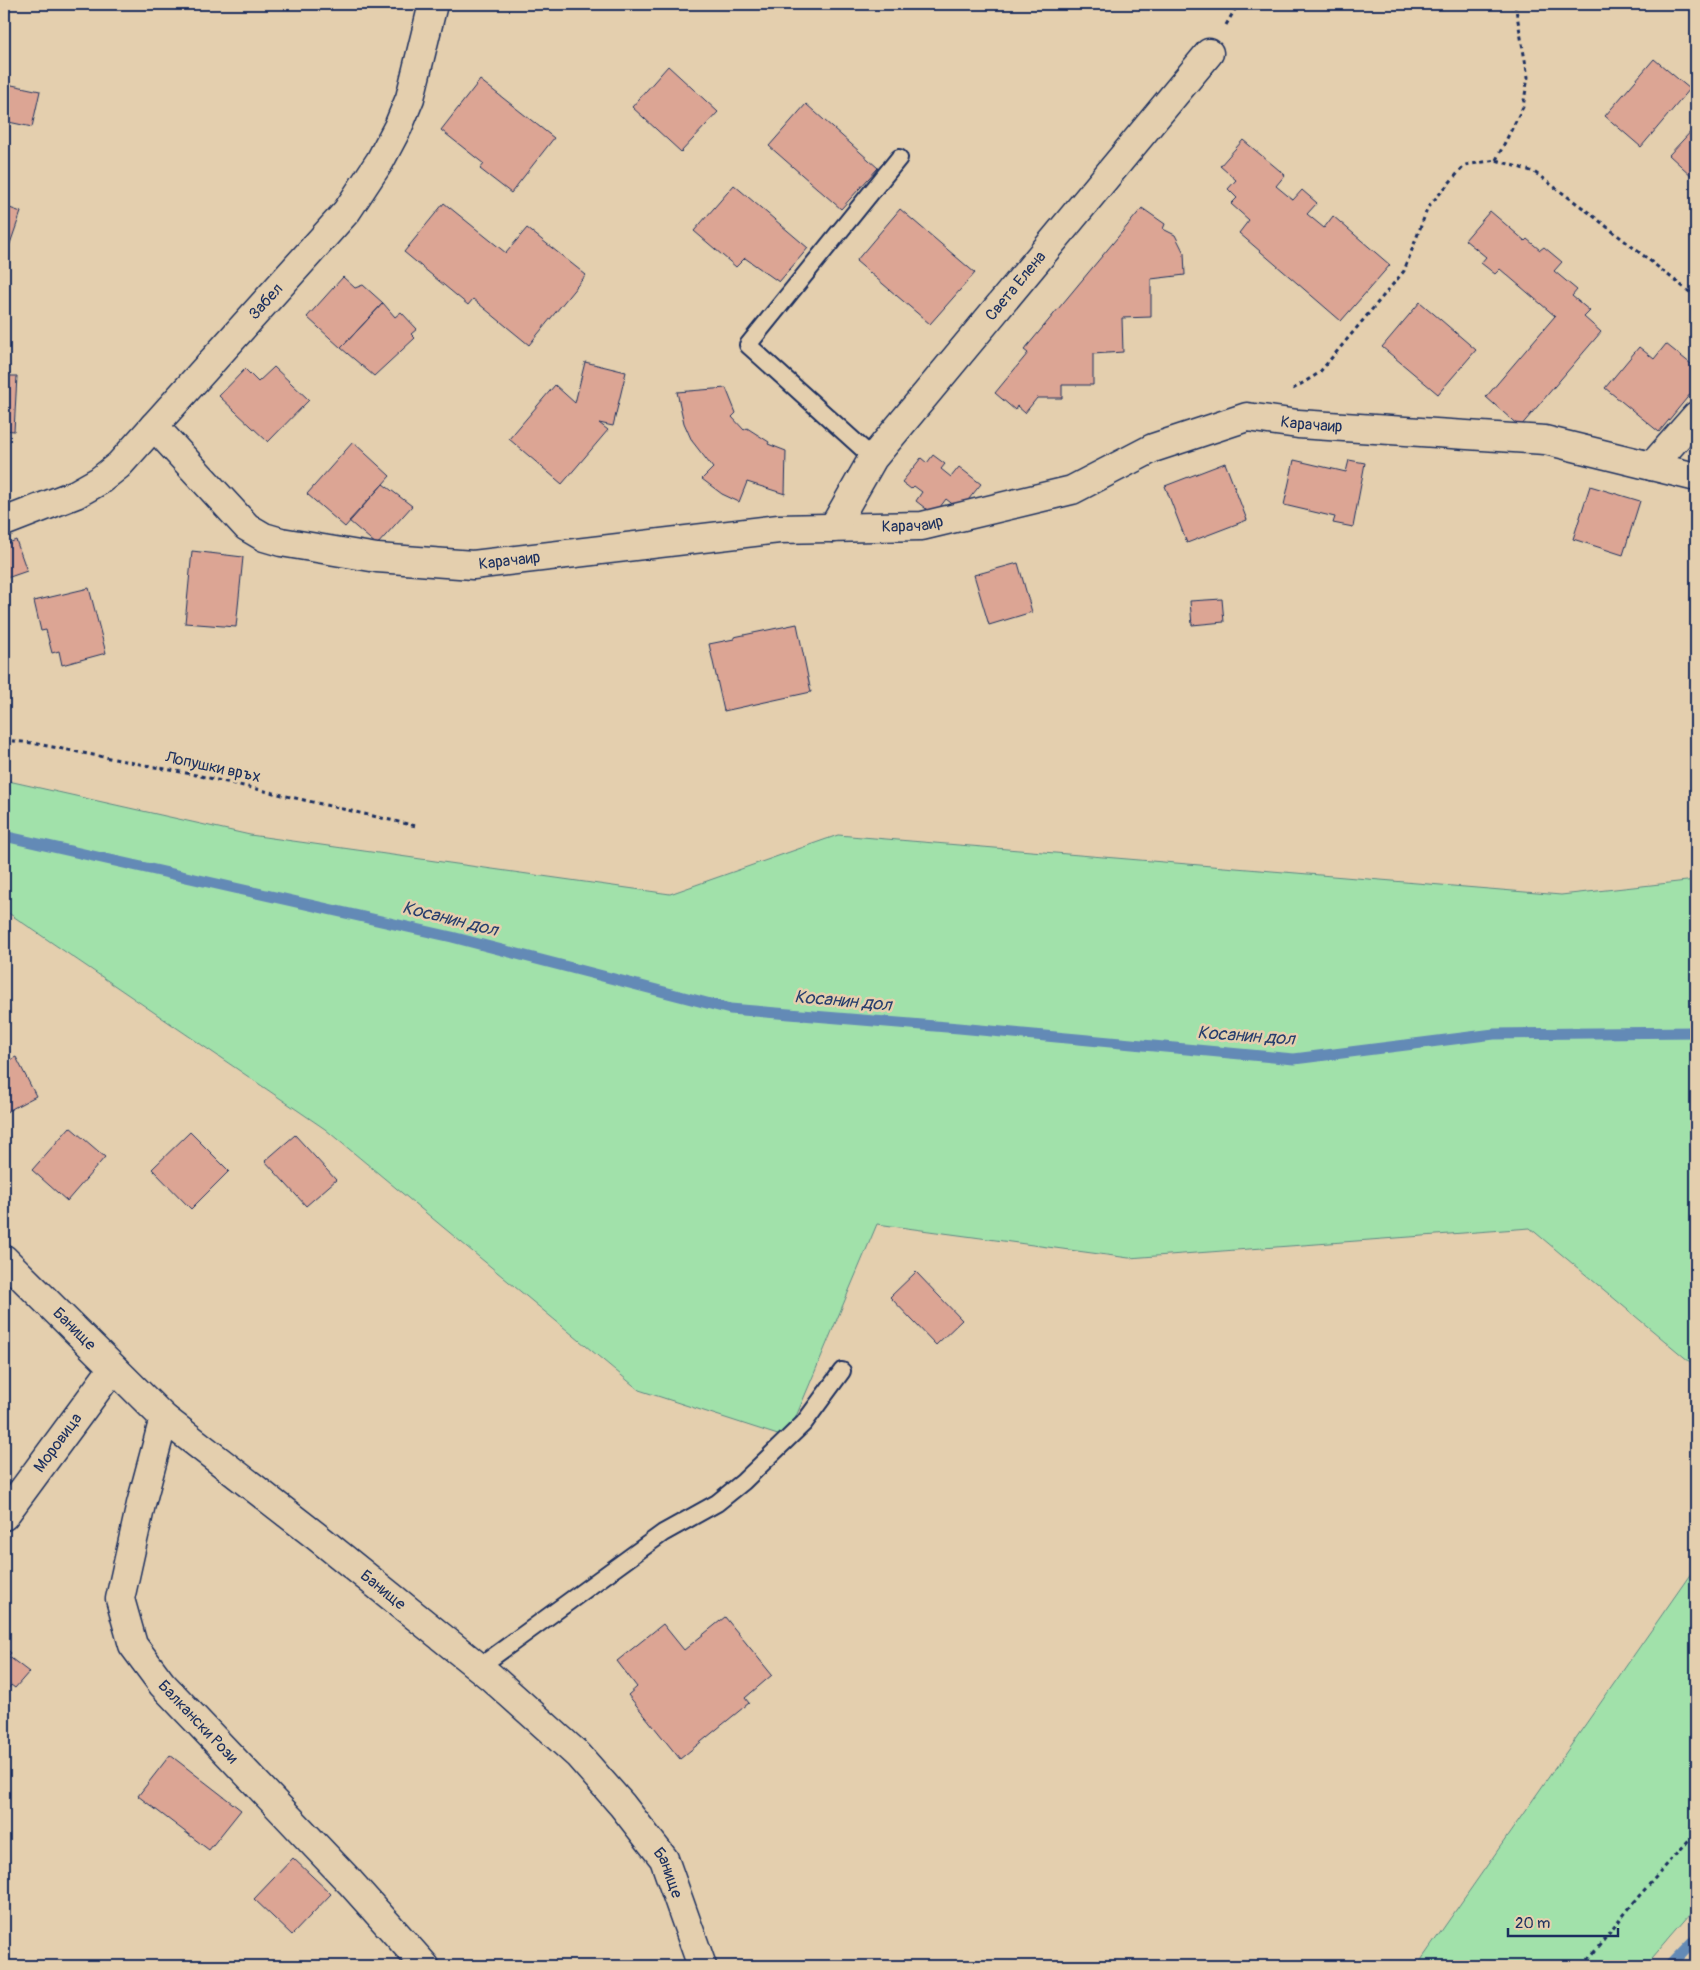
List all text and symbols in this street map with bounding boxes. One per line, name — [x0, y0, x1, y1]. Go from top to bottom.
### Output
street label: Света Елена — [981, 247, 1050, 325]
street label: Забел — [244, 279, 287, 324]
street label: Карачаир — [1279, 412, 1343, 437]
street label: Карачаир — [881, 511, 945, 537]
street label: Карачаир — [478, 547, 541, 574]
street label: Лопушки връх — [163, 747, 262, 787]
water label: Косанин дол — [400, 896, 501, 942]
water label: Косанин дол — [794, 985, 894, 1017]
water label: Косанин дол — [1197, 1021, 1297, 1051]
street label: Банище — [48, 1303, 100, 1355]
street label: Моровица — [30, 1409, 86, 1476]
street label: Банище — [356, 1566, 410, 1614]
street label: Балкански Рози — [154, 1676, 242, 1768]
street label: Банище — [649, 1843, 687, 1901]
scale bar — [1508, 1905, 1618, 1937]
text: 20 m — [1515, 1914, 1550, 1933]

